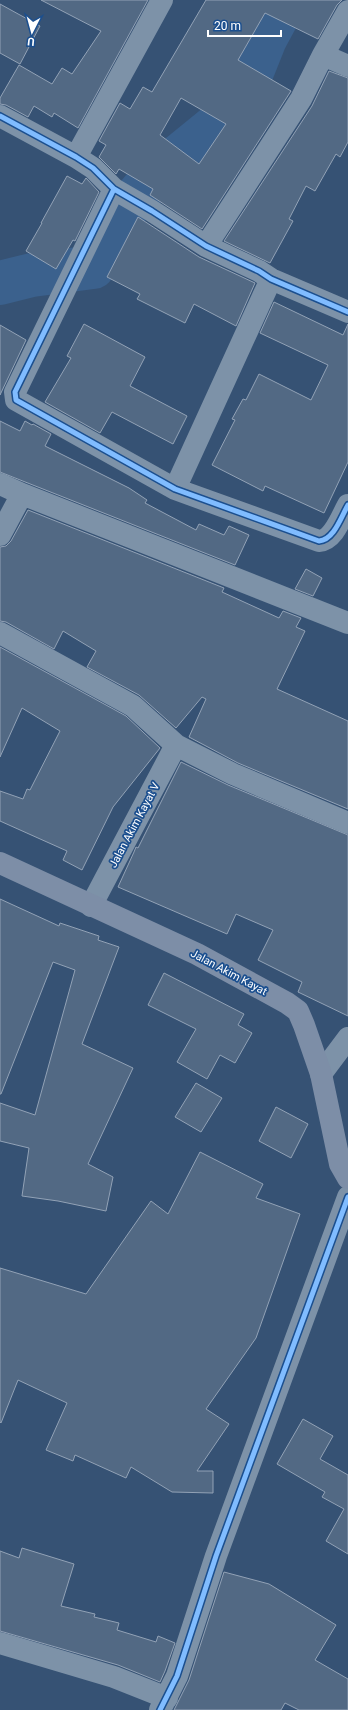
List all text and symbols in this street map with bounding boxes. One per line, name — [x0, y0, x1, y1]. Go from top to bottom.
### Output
north arrow — [12, 12, 52, 52]
scale bar — [208, 12, 281, 38]
text: 20 m — [214, 19, 241, 33]
text: U — [27, 35, 35, 48]
street label: Jalan Akim Kayat V — [107, 780, 162, 870]
street label: Jalan Akim Kayat — [188, 947, 270, 998]

